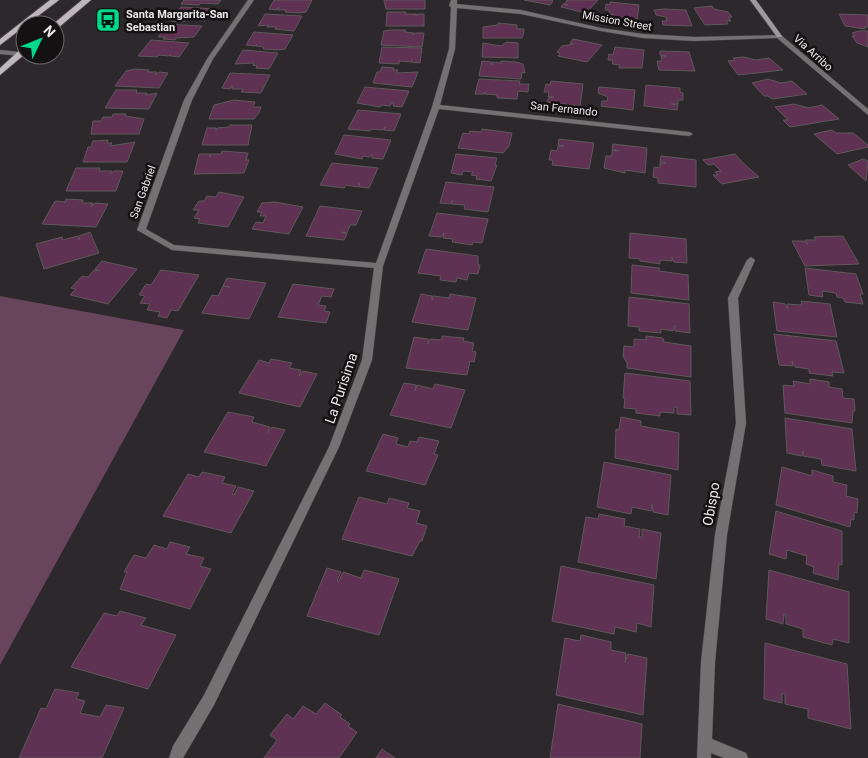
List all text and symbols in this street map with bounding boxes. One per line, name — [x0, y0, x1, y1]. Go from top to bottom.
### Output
bus stop icon: Santa Margarita-San Sebastian — [95, 7, 121, 33]
place label: Santa Margarita-San Sebastian — [126, 8, 229, 34]
street label: Mission Street — [581, 8, 653, 34]
north arrow — [15, 15, 65, 65]
text: N — [40, 22, 59, 40]
street label: Via Arribo — [791, 32, 835, 74]
street label: San Fernando — [530, 99, 598, 119]
street label: San Gabriel — [127, 164, 159, 220]
street label: La Purisima — [321, 350, 361, 426]
street label: Obispo — [699, 481, 723, 527]

